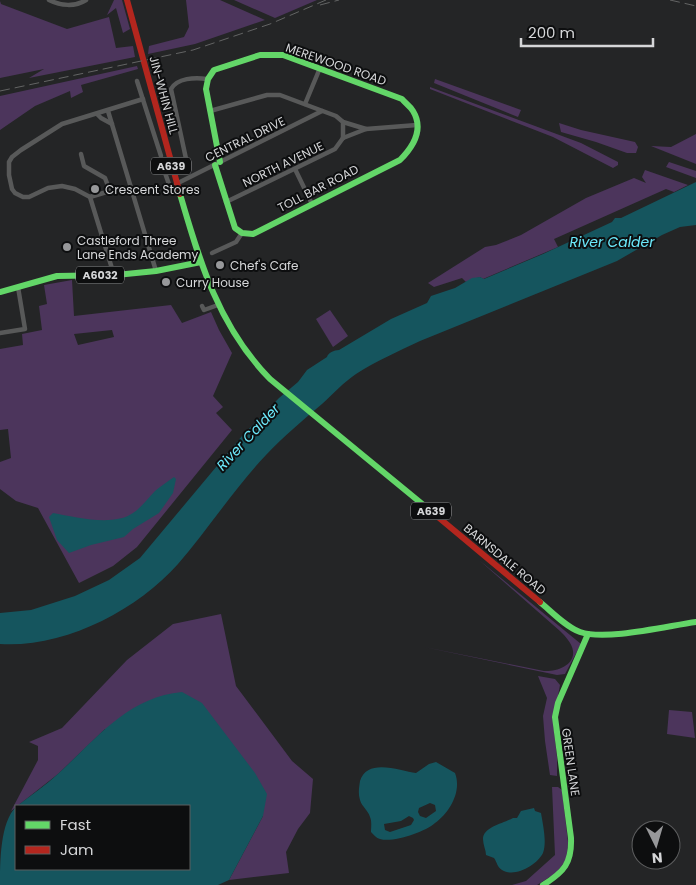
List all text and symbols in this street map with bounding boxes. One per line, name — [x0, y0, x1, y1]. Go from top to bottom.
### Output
scale bar — [521, 15, 654, 47]
text: 200 m — [528, 22, 575, 43]
street label: MEREWOOD ROAD — [283, 39, 389, 89]
street label: JIN-WHIN HILL — [145, 54, 183, 136]
street label: CENTRAL DRIVE — [202, 112, 288, 166]
street label: NORTH AVENUE — [240, 137, 326, 191]
road number: A639 — [151, 158, 191, 175]
street label: TOLL BAR ROAD — [275, 160, 361, 216]
place label: Crescent Stores — [105, 181, 200, 198]
marker: Crescent Stores — [89, 183, 101, 195]
place label: Castleford Three Lane Ends Academy — [77, 232, 198, 263]
water label: River Calder — [570, 232, 655, 252]
marker: Castleford Three Lane Ends Academy — [61, 241, 73, 253]
place label: Chef's Cafe — [230, 257, 298, 274]
marker: Chef's Cafe — [214, 259, 226, 271]
road number: A6032 — [76, 266, 124, 284]
place label: Curry House — [176, 274, 249, 291]
marker: Curry House — [160, 276, 172, 288]
water label: River Calder — [212, 399, 285, 475]
road number: A639 — [411, 502, 451, 520]
street label: BARNSDALE ROAD — [460, 520, 550, 598]
street label: GREEN LANE — [558, 727, 584, 797]
legend — [15, 805, 190, 870]
text: Fast — [60, 814, 91, 835]
north arrow — [631, 820, 681, 870]
text: Jam — [60, 839, 94, 860]
text: N — [651, 848, 663, 868]

